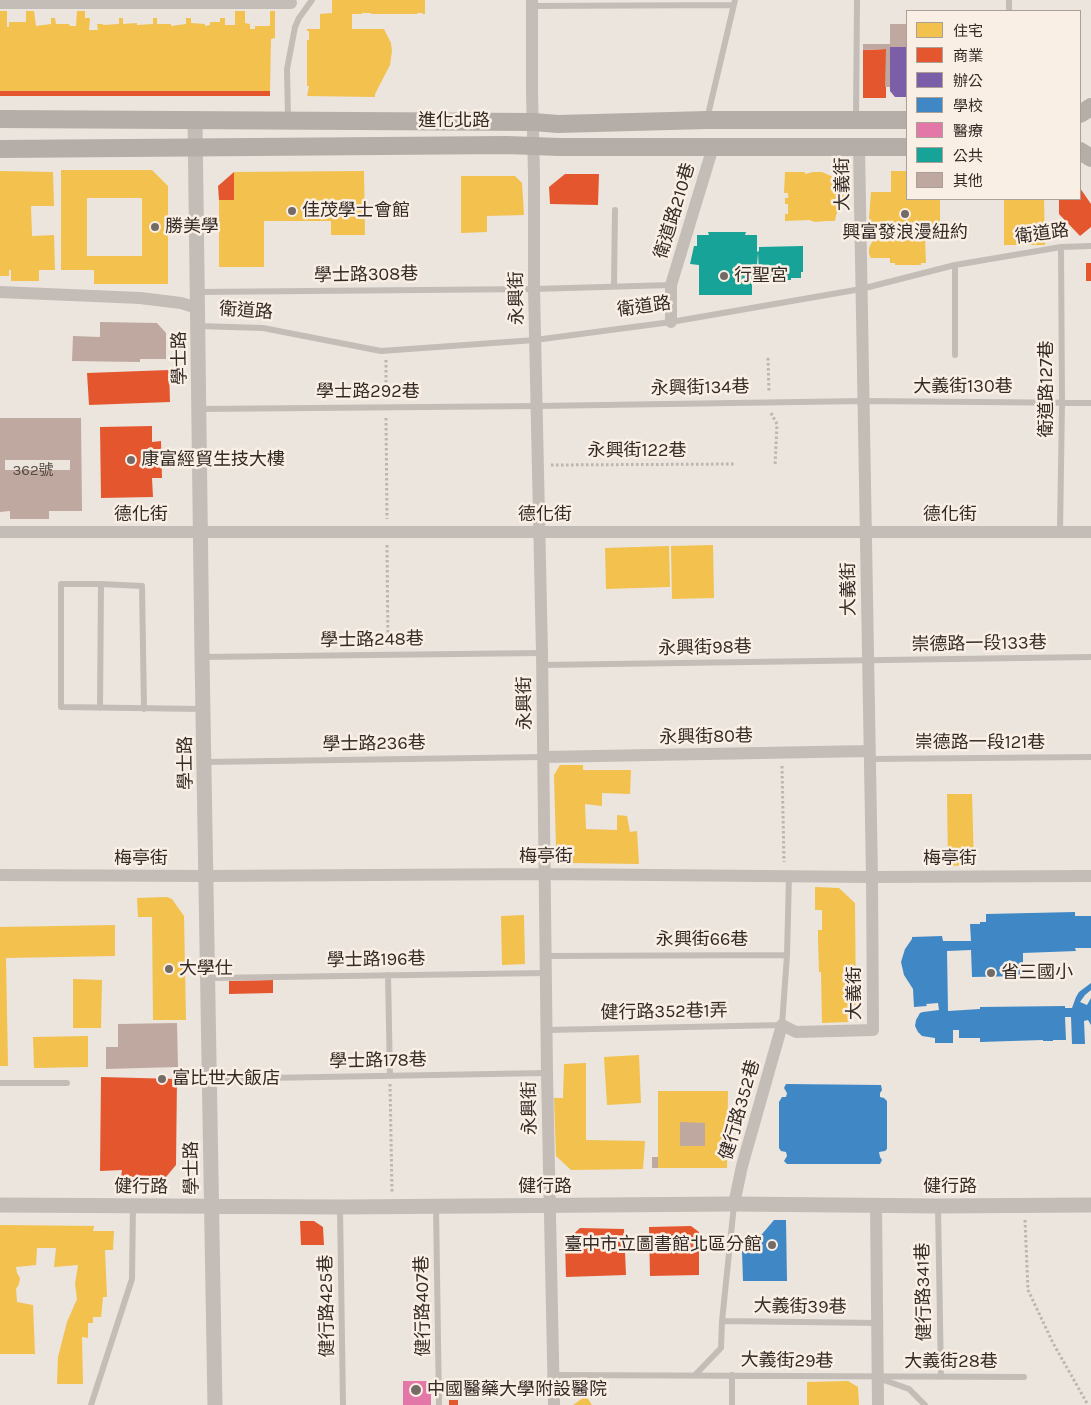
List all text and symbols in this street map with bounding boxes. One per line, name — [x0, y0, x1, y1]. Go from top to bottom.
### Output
legend — [906, 10, 1081, 200]
text: 住宅 — [953, 22, 983, 40]
text: 商業 — [953, 47, 983, 65]
text: 辦公 — [953, 72, 983, 90]
text: 學校 — [953, 97, 983, 115]
street label: 進化北路 — [418, 110, 490, 132]
text: 醫療 — [953, 122, 983, 140]
text: 公共 — [953, 147, 983, 165]
street label: 大義街 — [832, 157, 854, 211]
street label: 衛道路210巷 — [650, 160, 700, 262]
text: 其他 — [953, 172, 983, 190]
place label: 佳茂學士會館 — [302, 200, 410, 222]
marker: 佳茂學士會館 — [286, 205, 298, 217]
marker: 興富發浪漫紐約 — [899, 208, 911, 220]
place label: 勝美學 — [165, 216, 219, 238]
street label: 衛道路 — [1014, 220, 1070, 248]
marker: 勝美學 — [149, 221, 161, 233]
place label: 興富發浪漫紐約 — [842, 222, 968, 244]
street label: 學士路308巷 — [314, 263, 418, 287]
place label: 行聖宮 — [734, 265, 788, 287]
marker: 行聖宮 — [718, 270, 730, 282]
street label: 永興街 — [506, 271, 528, 325]
street label: 衛道路 — [616, 293, 672, 321]
street label: 衛道路 — [218, 298, 274, 324]
street label: 學士路 — [169, 331, 191, 385]
street label: 衛道路127巷 — [1036, 341, 1058, 437]
street label: 永興街134巷 — [651, 376, 749, 400]
street label: 大義街130巷 — [913, 376, 1013, 398]
street label: 學士路292巷 — [316, 381, 420, 403]
street label: 永興街122巷 — [588, 440, 686, 462]
place label: 康富經貿生技大樓 — [141, 449, 285, 471]
marker: 康富經貿生技大樓 — [125, 454, 137, 466]
house number: 362號 — [12, 462, 54, 480]
street label: 德化街 — [114, 504, 168, 526]
street label: 德化街 — [518, 504, 572, 526]
street label: 德化街 — [923, 504, 977, 526]
street label: 大義街 — [838, 562, 860, 616]
street label: 學士路248巷 — [320, 628, 424, 652]
street label: 崇德路一段133巷 — [911, 632, 1047, 656]
street label: 永興街98巷 — [658, 636, 752, 660]
street label: 永興街 — [514, 676, 536, 730]
street label: 永興街80巷 — [659, 725, 753, 749]
street label: 學士路236巷 — [322, 732, 426, 756]
street label: 崇德路一段121巷 — [915, 732, 1045, 754]
street label: 學士路 — [175, 736, 197, 790]
street label: 梅亭街 — [519, 846, 573, 868]
street label: 梅亭街 — [114, 848, 168, 870]
street label: 梅亭街 — [923, 848, 977, 870]
street label: 永興街66巷 — [656, 929, 748, 951]
street label: 學士路196巷 — [326, 948, 426, 972]
place label: 大學仕 — [179, 958, 233, 980]
place label: 省三國小 — [1001, 962, 1073, 984]
marker: 大學仕 — [163, 963, 175, 975]
street label: 大義街 — [844, 966, 866, 1020]
marker: 省三國小 — [985, 967, 997, 979]
street label: 健行路352巷1弄 — [600, 1000, 728, 1024]
street label: 學士路178巷 — [329, 1049, 427, 1073]
street label: 健行路352巷 — [715, 1057, 765, 1163]
place label: 富比世大飯店 — [172, 1068, 280, 1090]
marker: 富比世大飯店 — [156, 1073, 168, 1085]
street label: 永興街 — [519, 1081, 541, 1135]
street label: 學士路 — [181, 1141, 203, 1195]
street label: 健行路 — [114, 1176, 168, 1198]
street label: 健行路 — [518, 1176, 572, 1198]
street label: 健行路 — [923, 1176, 977, 1198]
place label: 臺中市立圖書館北區分館 — [564, 1234, 762, 1256]
marker: 臺中市立圖書館北區分館 — [766, 1239, 778, 1251]
street label: 健行路341巷 — [912, 1243, 936, 1341]
street label: 健行路425巷 — [315, 1254, 339, 1358]
street label: 健行路407巷 — [411, 1255, 435, 1357]
street label: 大義街39巷 — [753, 1295, 847, 1319]
street label: 大義街29巷 — [740, 1349, 834, 1373]
street label: 大義街28巷 — [904, 1351, 998, 1373]
place label: 中國醫藥大學附設醫院 — [427, 1379, 607, 1401]
marker: 中國醫藥大學附設醫院 — [409, 1383, 423, 1397]

